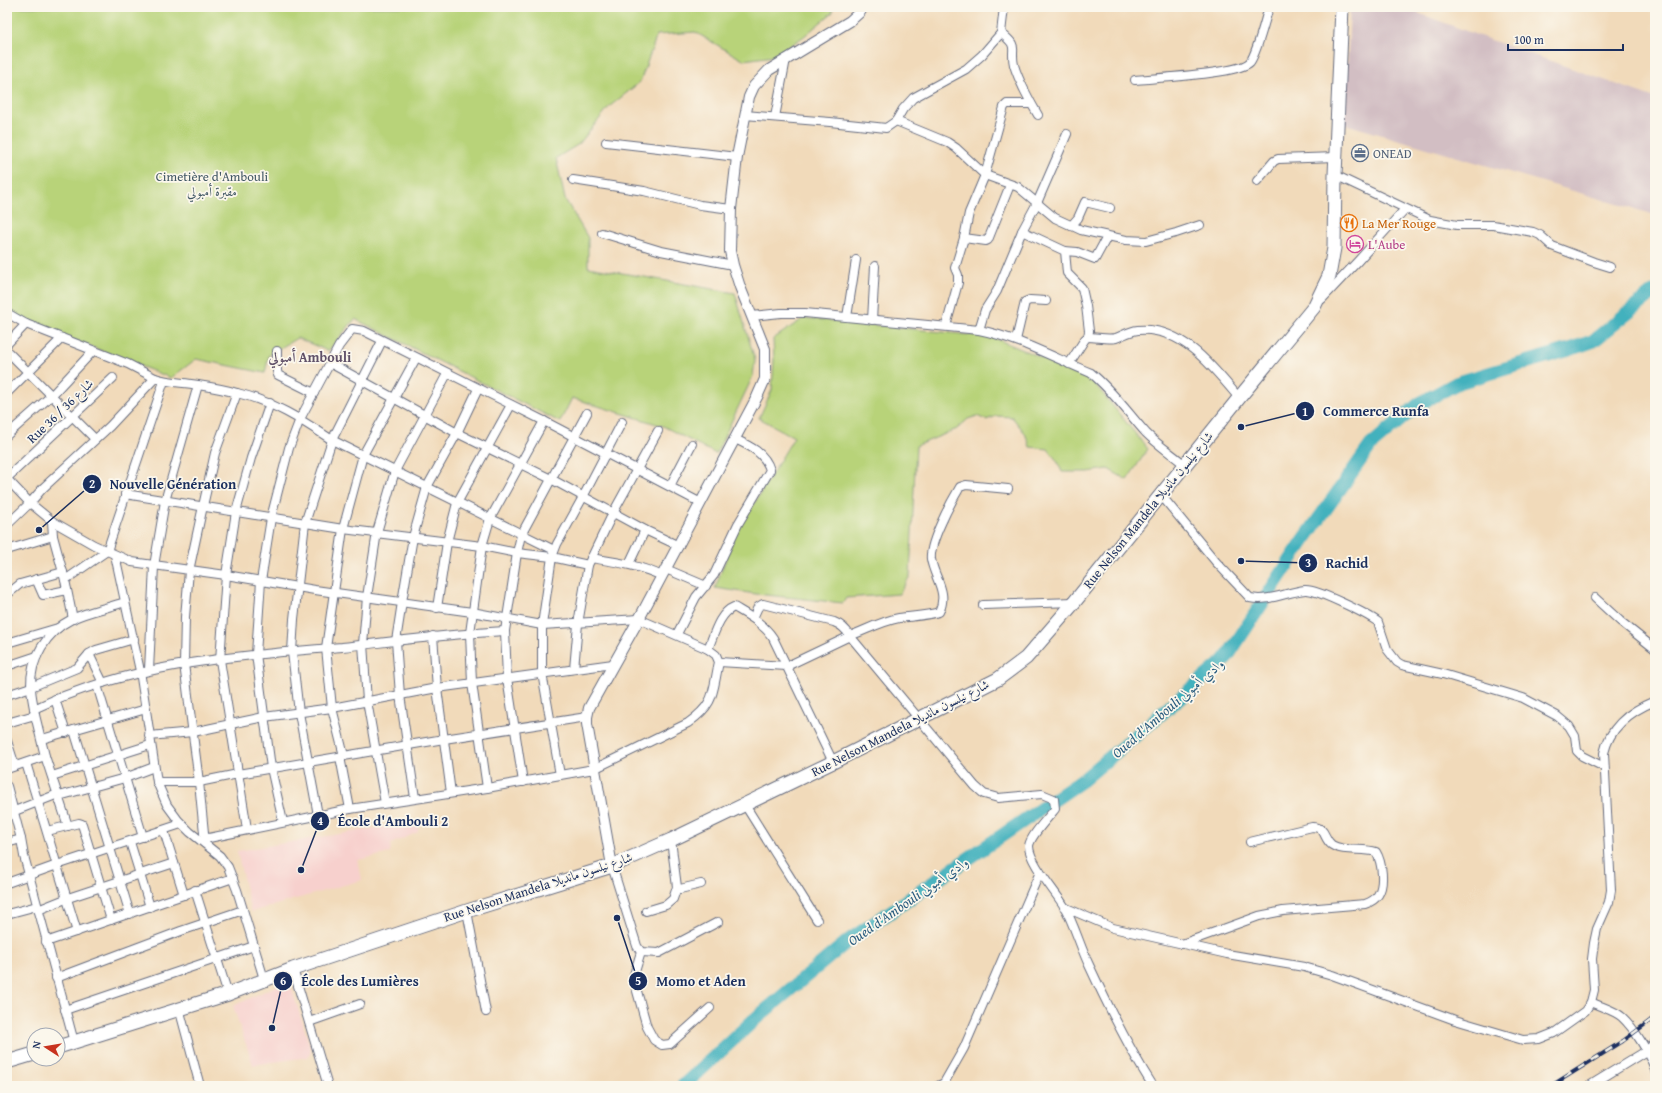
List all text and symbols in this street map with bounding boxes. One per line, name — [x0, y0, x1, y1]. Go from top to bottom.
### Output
scale bar — [1508, 26, 1623, 52]
text: 100 m — [1514, 31, 1544, 48]
office icon: ONEAD — [1350, 143, 1370, 163]
place label: ONEAD — [1373, 144, 1412, 163]
park label: Cimetière d'Ambouli مقبرة أمبولي — [156, 167, 269, 203]
restaurant icon: La Mer Rouge — [1339, 213, 1359, 233]
place label: La Mer Rouge — [1362, 214, 1436, 233]
hotel icon: L'Aube — [1345, 234, 1365, 254]
place label: L'Aube — [1368, 235, 1405, 254]
district label: أمبولي Ambouli — [268, 347, 352, 369]
street label: Rue 36 / شارع 36 — [23, 374, 99, 449]
callout: Commerce Runfa — [1295, 398, 1437, 424]
text: Commerce Runfa — [1323, 401, 1430, 421]
text: 1 — [1302, 403, 1308, 420]
street label: Rue Nelson Mandela شارع نيلسون مانديلا — [1079, 427, 1219, 594]
callout: Nouvelle Génération — [82, 471, 244, 497]
text: Nouvelle Génération — [110, 474, 237, 494]
text: 2 — [89, 475, 95, 492]
callout: Rachid — [1298, 550, 1377, 576]
text: Rachid — [1326, 553, 1368, 573]
text: 3 — [1305, 554, 1311, 571]
water label: Oued d'Ambouli وادي أمبولي — [1107, 653, 1230, 764]
street label: Rue Nelson Mandela شارع نيلسون مانديلا — [808, 675, 993, 783]
callout: École d'Ambouli 2 — [310, 808, 457, 834]
text: École d'Ambouli 2 — [338, 811, 448, 831]
text: 4 — [317, 812, 323, 829]
street label: Rue Nelson Mandela شارع نيلسون مانديلا — [441, 847, 635, 928]
water label: Oued d'Ambouli وادي أمبولي — [844, 852, 974, 952]
callout: École des Lumières — [273, 968, 426, 994]
callout: Momo et Aden — [628, 968, 754, 994]
text: École des Lumières — [301, 971, 419, 991]
text: Momo et Aden — [656, 971, 746, 991]
text: 6 — [280, 972, 286, 989]
text: 5 — [635, 972, 641, 989]
north arrow — [26, 1027, 66, 1067]
text: N — [28, 1039, 45, 1050]

